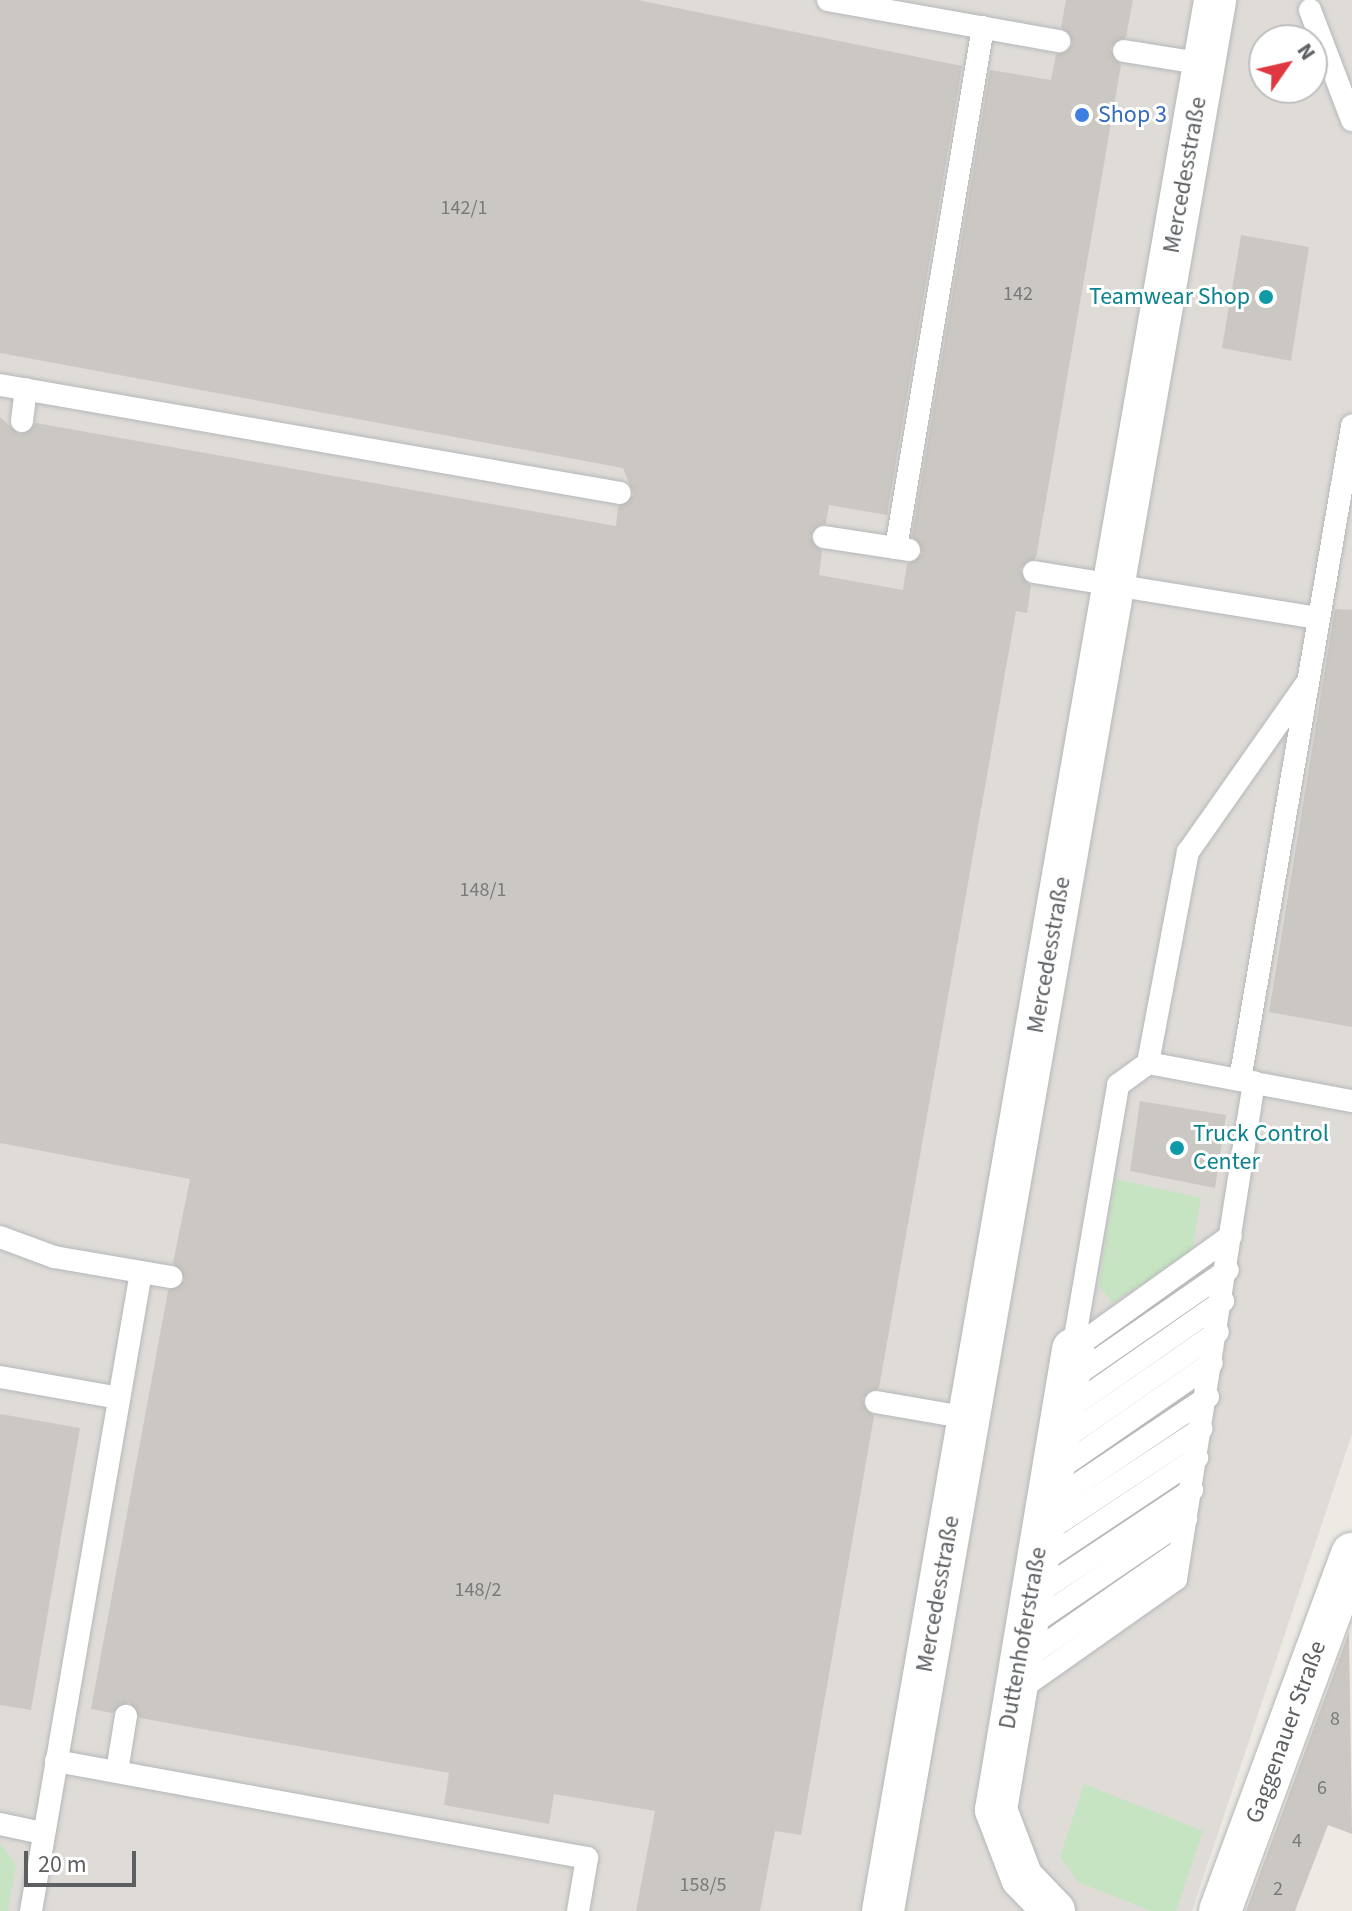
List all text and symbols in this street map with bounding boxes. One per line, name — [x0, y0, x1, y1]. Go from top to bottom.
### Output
north arrow — [1248, 24, 1328, 104]
text: N — [1289, 37, 1324, 67]
street label: Mercedesstraße — [1157, 95, 1213, 255]
place label: Shop 3 — [1098, 101, 1167, 129]
marker: Shop 3 — [1073, 106, 1091, 124]
house number: 142/1 — [441, 196, 487, 220]
house number: 142 — [1003, 282, 1033, 306]
place label: Teamwear Shop — [1089, 283, 1250, 311]
marker: Teamwear Shop — [1257, 288, 1275, 306]
street label: Mercedesstraße — [1021, 875, 1077, 1035]
house number: 148/1 — [460, 878, 506, 902]
place label: Truck Control Center — [1193, 1120, 1329, 1176]
marker: Truck Control Center — [1168, 1139, 1186, 1157]
street label: Mercedesstraße — [910, 1514, 966, 1674]
street label: Duttenhoferstraße — [993, 1545, 1053, 1731]
house number: 148/2 — [455, 1578, 501, 1602]
street label: Gaggenauer Straße — [1240, 1637, 1332, 1827]
house number: 8 — [1330, 1707, 1340, 1731]
house number: 6 — [1317, 1776, 1327, 1800]
house number: 4 — [1292, 1829, 1302, 1853]
scale bar — [28, 1835, 140, 1885]
text: 20 m — [38, 1847, 87, 1882]
house number: 158/5 — [680, 1873, 726, 1897]
house number: 2 — [1273, 1877, 1283, 1901]

